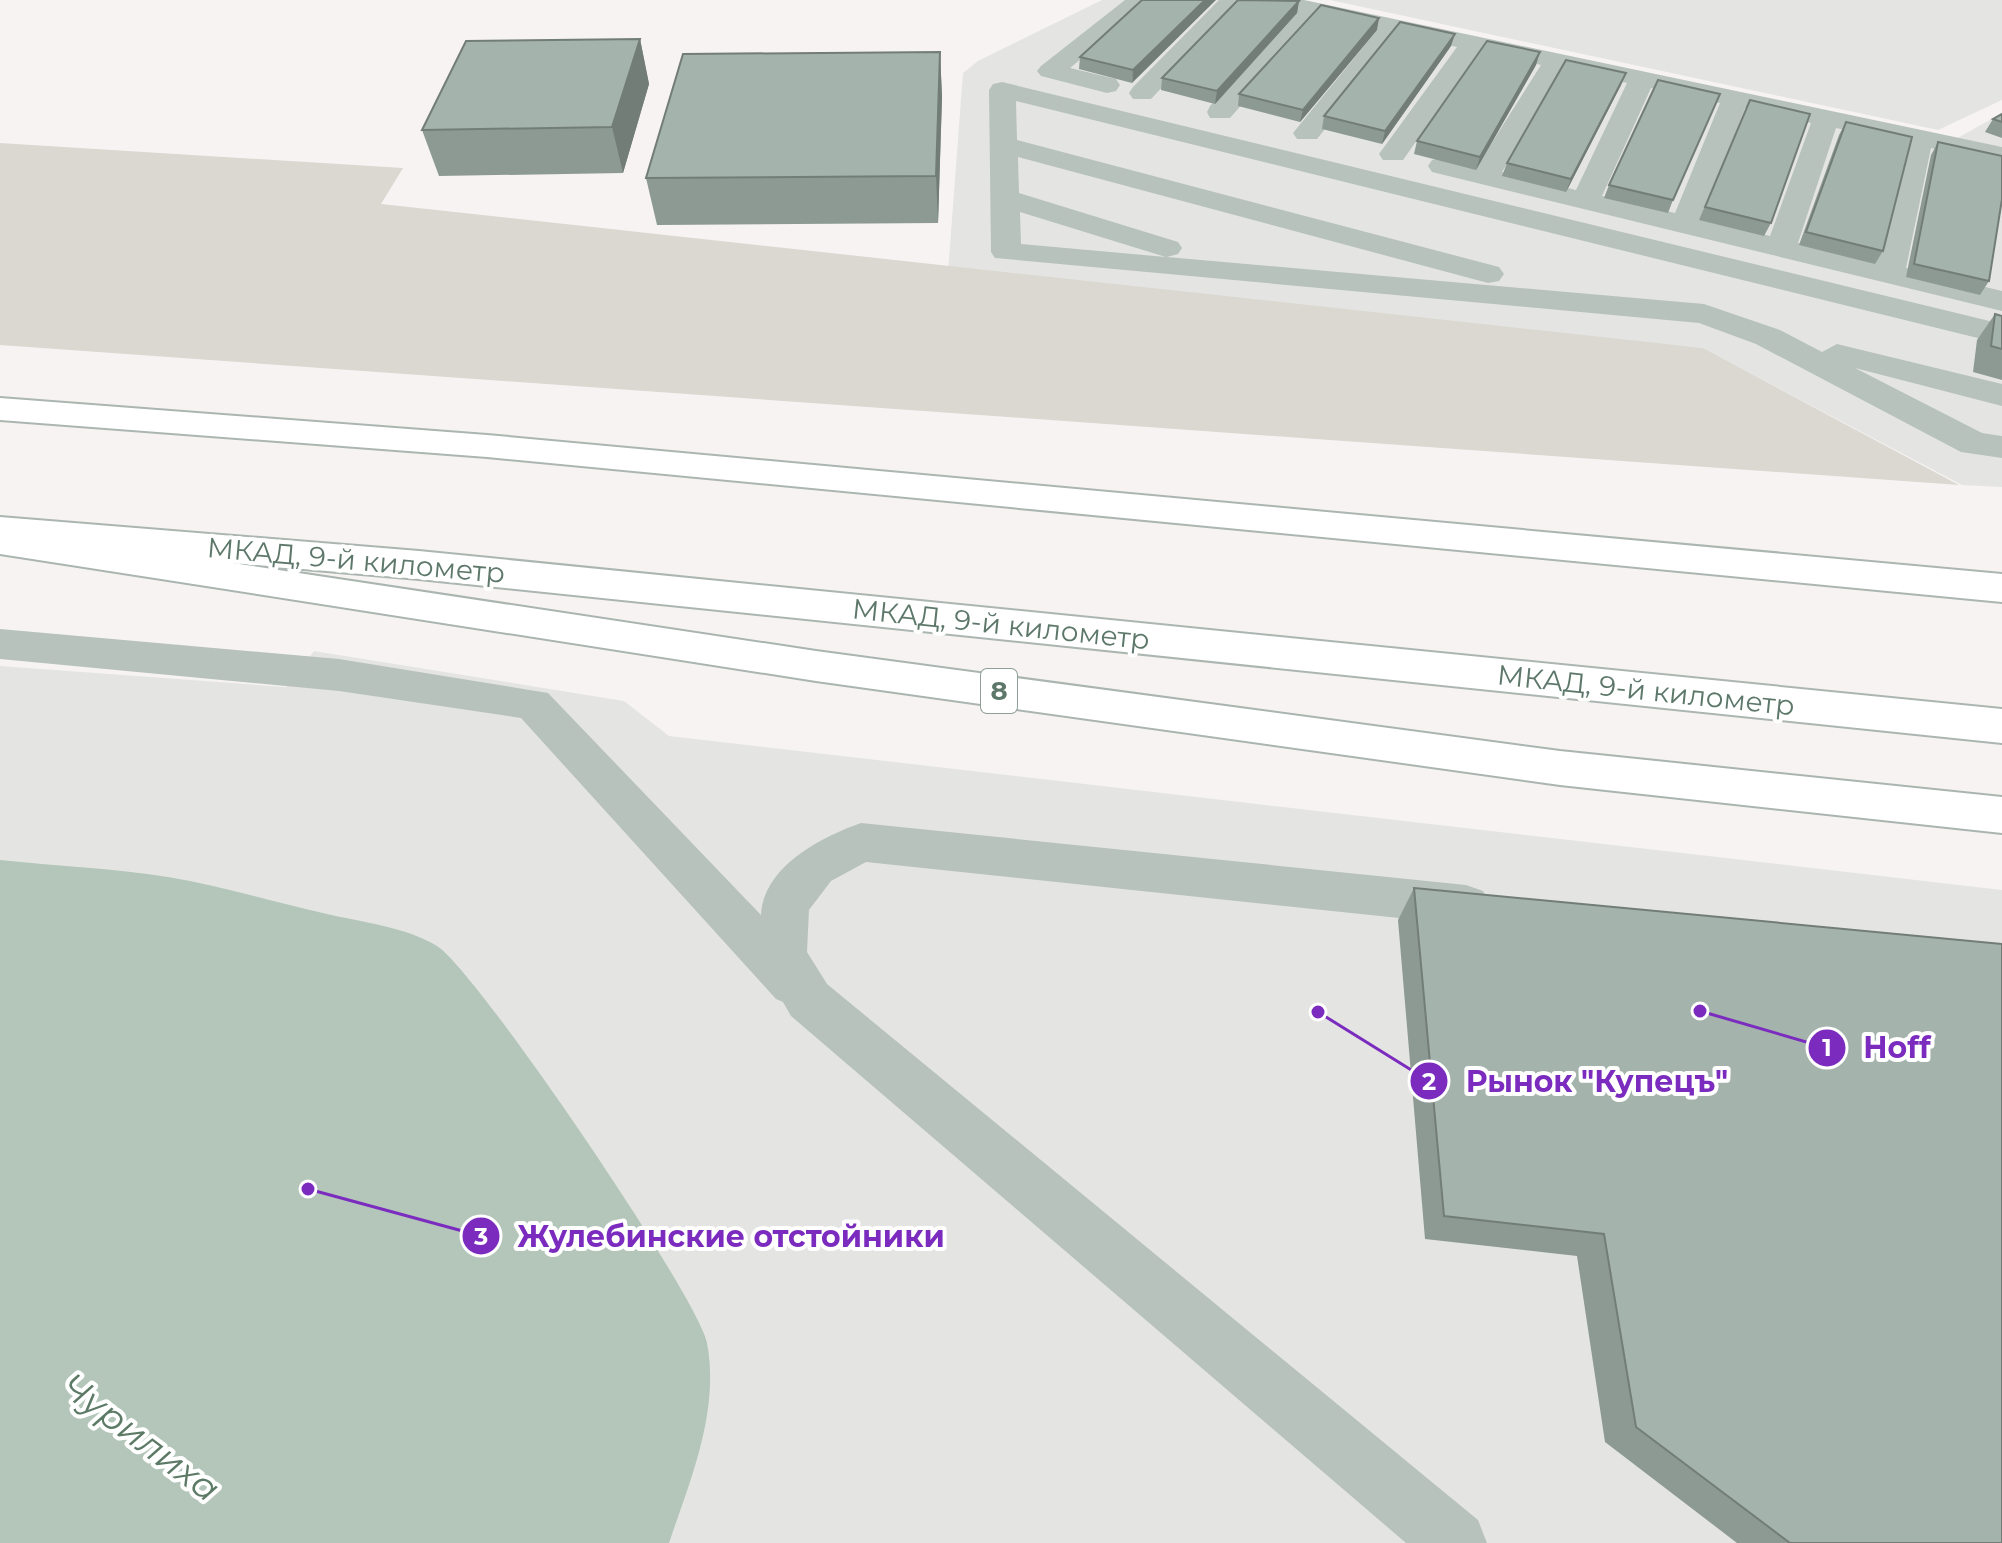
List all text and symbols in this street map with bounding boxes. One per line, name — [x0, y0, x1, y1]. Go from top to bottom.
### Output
street label: МКАД, 9-й километр — [206, 530, 506, 590]
street label: МКАД, 9-й километр — [851, 591, 1151, 657]
street label: МКАД, 9-й километр — [1496, 657, 1796, 723]
road number: 8 — [981, 669, 1017, 713]
callout: Hoff — [1807, 1021, 1947, 1075]
text: Hoff — [1863, 1029, 1932, 1066]
text: 1 — [1822, 1033, 1832, 1062]
callout: Рынок "Купецъ" — [1409, 1054, 1744, 1108]
text: Рынок "Купецъ" — [1466, 1063, 1728, 1100]
text: 2 — [1422, 1067, 1436, 1096]
callout: Жулебинские отстойники — [461, 1209, 960, 1263]
text: Жулебинские отстойники — [517, 1218, 945, 1255]
text: 3 — [473, 1222, 488, 1251]
water label: Чурилиха — [53, 1363, 229, 1511]

